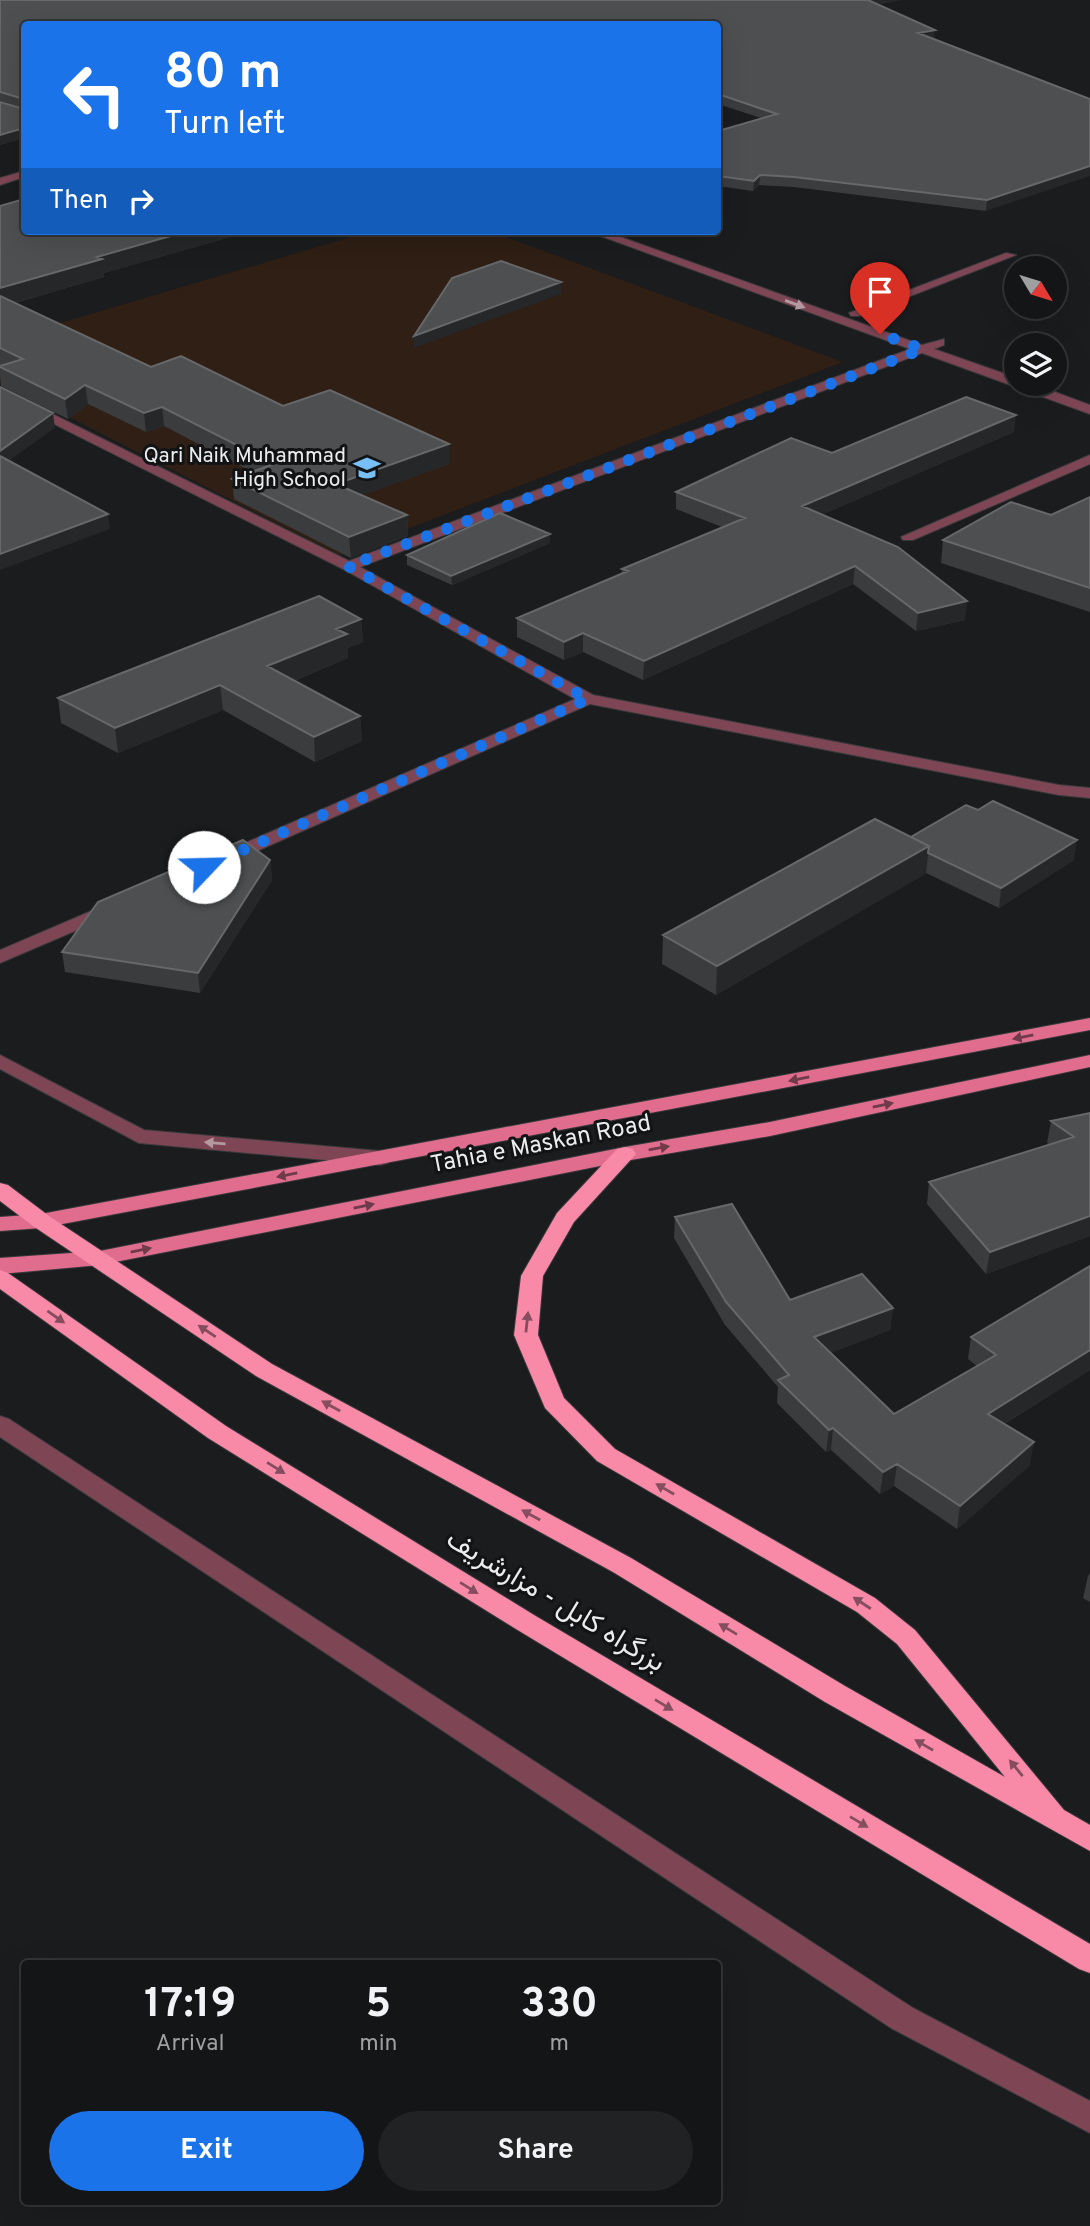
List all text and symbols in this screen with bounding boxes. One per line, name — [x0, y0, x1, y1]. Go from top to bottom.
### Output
text: 80 m — [164, 44, 281, 106]
icon: left — [49, 49, 140, 140]
text: Turn left — [164, 105, 285, 145]
icon: right — [122, 182, 160, 220]
text: Then — [49, 185, 108, 218]
north arrow — [1004, 256, 1068, 318]
map controls — [1004, 256, 1067, 396]
pin — [850, 262, 910, 334]
icon: arrive — [861, 273, 899, 311]
one-way arrow — [785, 299, 806, 310]
button: layers — [1004, 333, 1067, 396]
place label: Qari Naik Muhammad High School — [144, 443, 346, 494]
school or university icon: Qari Naik Muhammad High School — [352, 453, 382, 483]
position arrow — [167, 830, 241, 904]
one-way arrow — [1012, 1032, 1034, 1043]
one-way arrow — [788, 1074, 810, 1085]
one-way arrow — [872, 1100, 894, 1111]
street label: Tahia e Maskan Road — [428, 1109, 654, 1181]
one-way arrow — [203, 1137, 225, 1148]
one-way arrow — [648, 1143, 670, 1154]
one-way arrow — [276, 1170, 298, 1181]
one-way arrow — [353, 1200, 375, 1211]
one-way arrow — [130, 1244, 152, 1255]
one-way arrow — [47, 1310, 65, 1324]
one-way arrow — [522, 1311, 533, 1333]
one-way arrow — [198, 1324, 216, 1338]
one-way arrow — [321, 1401, 341, 1413]
one-way arrow — [266, 1461, 285, 1474]
one-way arrow — [655, 1483, 674, 1495]
one-way arrow — [521, 1509, 541, 1521]
street label: بزرگراه کابل - مزارشریف — [439, 1522, 671, 1682]
one-way arrow — [459, 1581, 479, 1594]
one-way arrow — [852, 1596, 871, 1609]
one-way arrow — [718, 1623, 738, 1636]
one-way arrow — [654, 1699, 673, 1711]
one-way arrow — [914, 1739, 934, 1751]
one-way arrow — [1008, 1760, 1023, 1778]
one-way arrow — [850, 1816, 869, 1828]
text: 17:19 — [144, 1979, 236, 2032]
text: 5 — [366, 1979, 391, 2032]
text: 330 — [521, 1979, 598, 2032]
text: Arrival — [156, 2030, 224, 2059]
text: min — [359, 2030, 398, 2059]
text: m — [550, 2030, 569, 2059]
button: Exit — [49, 2111, 364, 2191]
button: Share — [378, 2111, 693, 2191]

